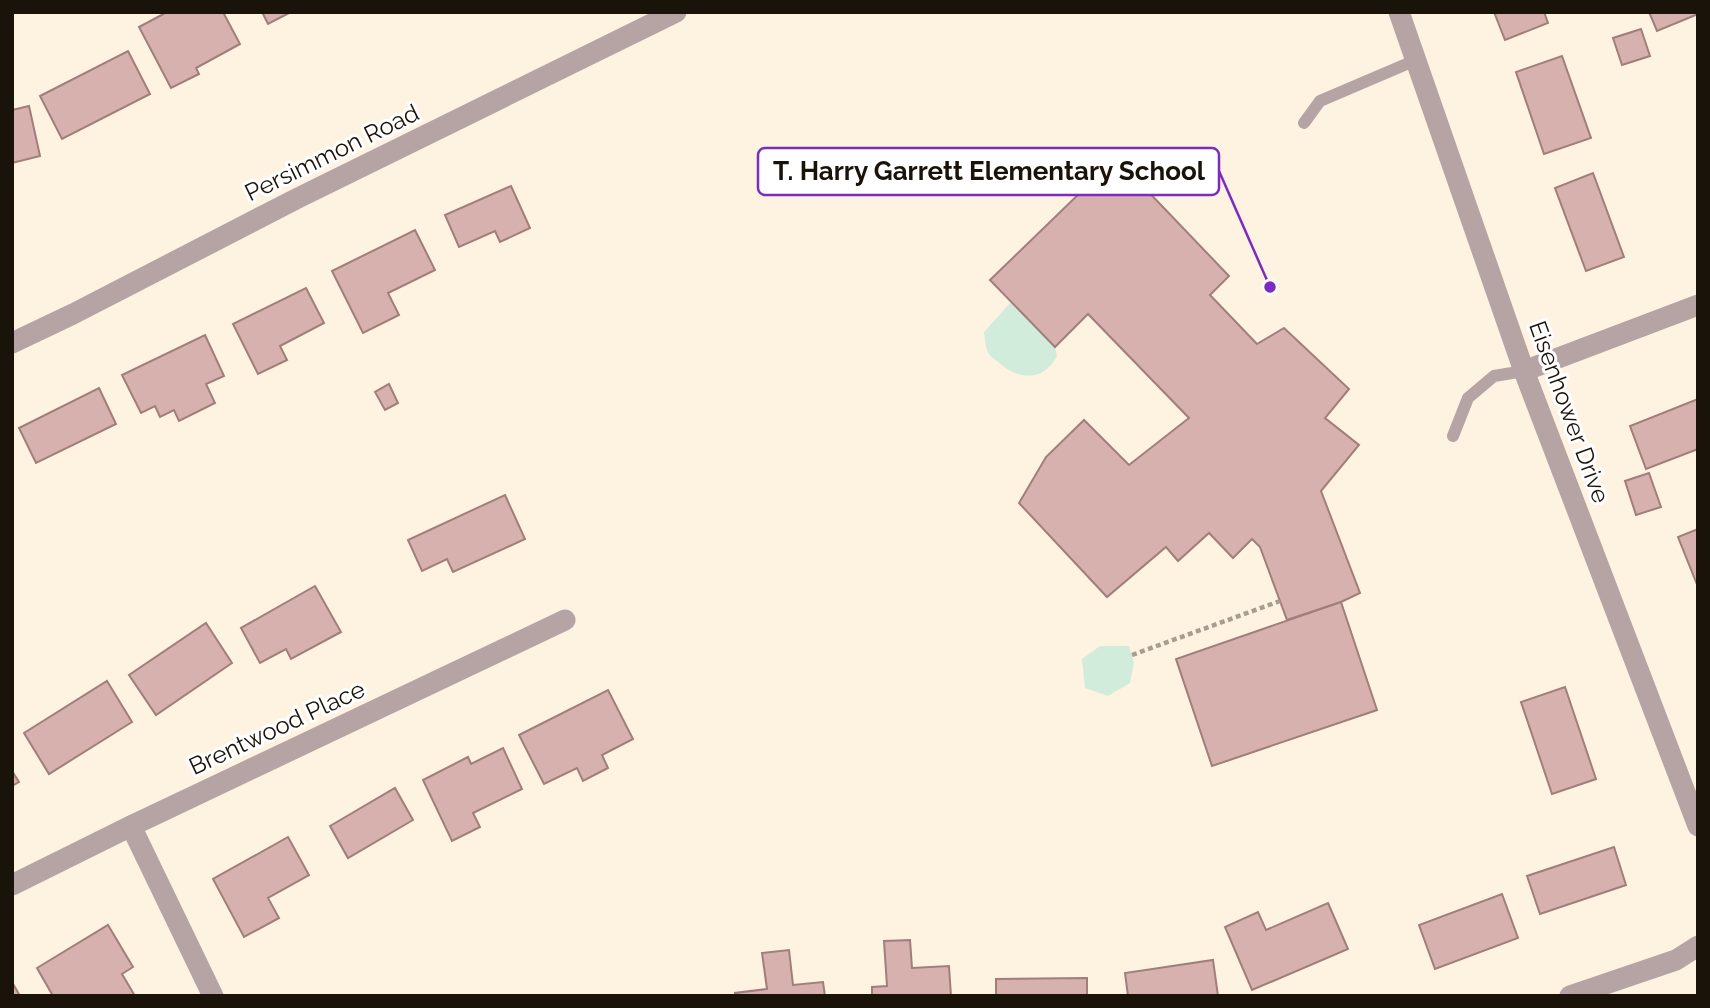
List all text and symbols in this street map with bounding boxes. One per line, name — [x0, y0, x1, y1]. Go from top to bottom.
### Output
street label: Persimmon Road — [240, 98, 424, 207]
callout: T. Harry Garrett Elementary School — [758, 148, 1219, 195]
text: T. Harry Garrett Elementary School — [773, 156, 1206, 186]
street label: Eisenhower Drive — [1523, 317, 1616, 507]
street label: Brentwood Place — [184, 674, 369, 781]

